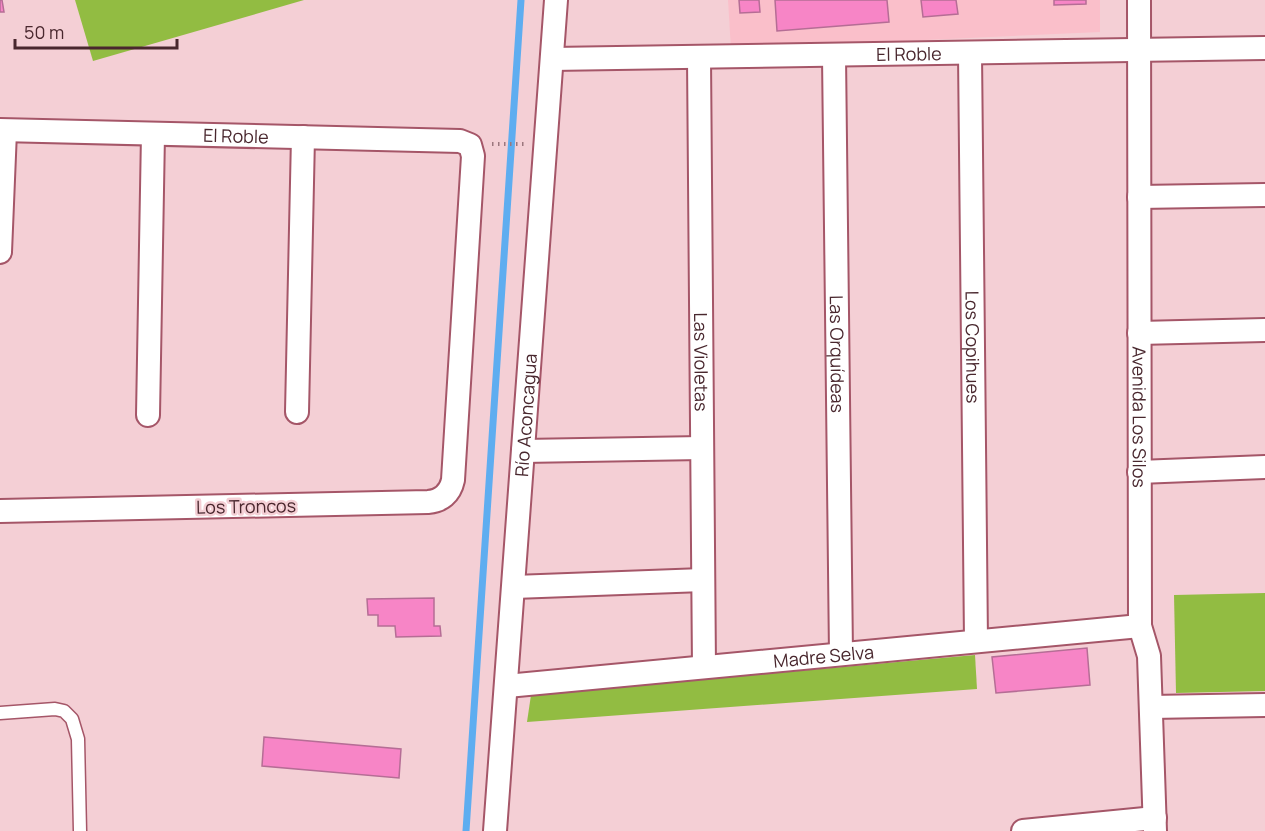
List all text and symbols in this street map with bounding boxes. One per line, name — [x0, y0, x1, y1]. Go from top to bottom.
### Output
scale bar — [15, 12, 177, 50]
text: 50 m — [24, 20, 64, 44]
street label: El Roble — [876, 41, 942, 66]
street label: El Roble — [203, 123, 269, 148]
street label: Los Copihues — [960, 291, 986, 403]
street label: Las Orquídeas — [825, 295, 850, 413]
street label: Las Violetas — [689, 312, 714, 412]
street label: Avenida Los Silos — [1128, 346, 1152, 488]
street label: Río Aconcagua — [509, 353, 542, 478]
street label: Los Troncos — [196, 493, 296, 519]
street label: Madre Selva — [772, 639, 875, 673]

